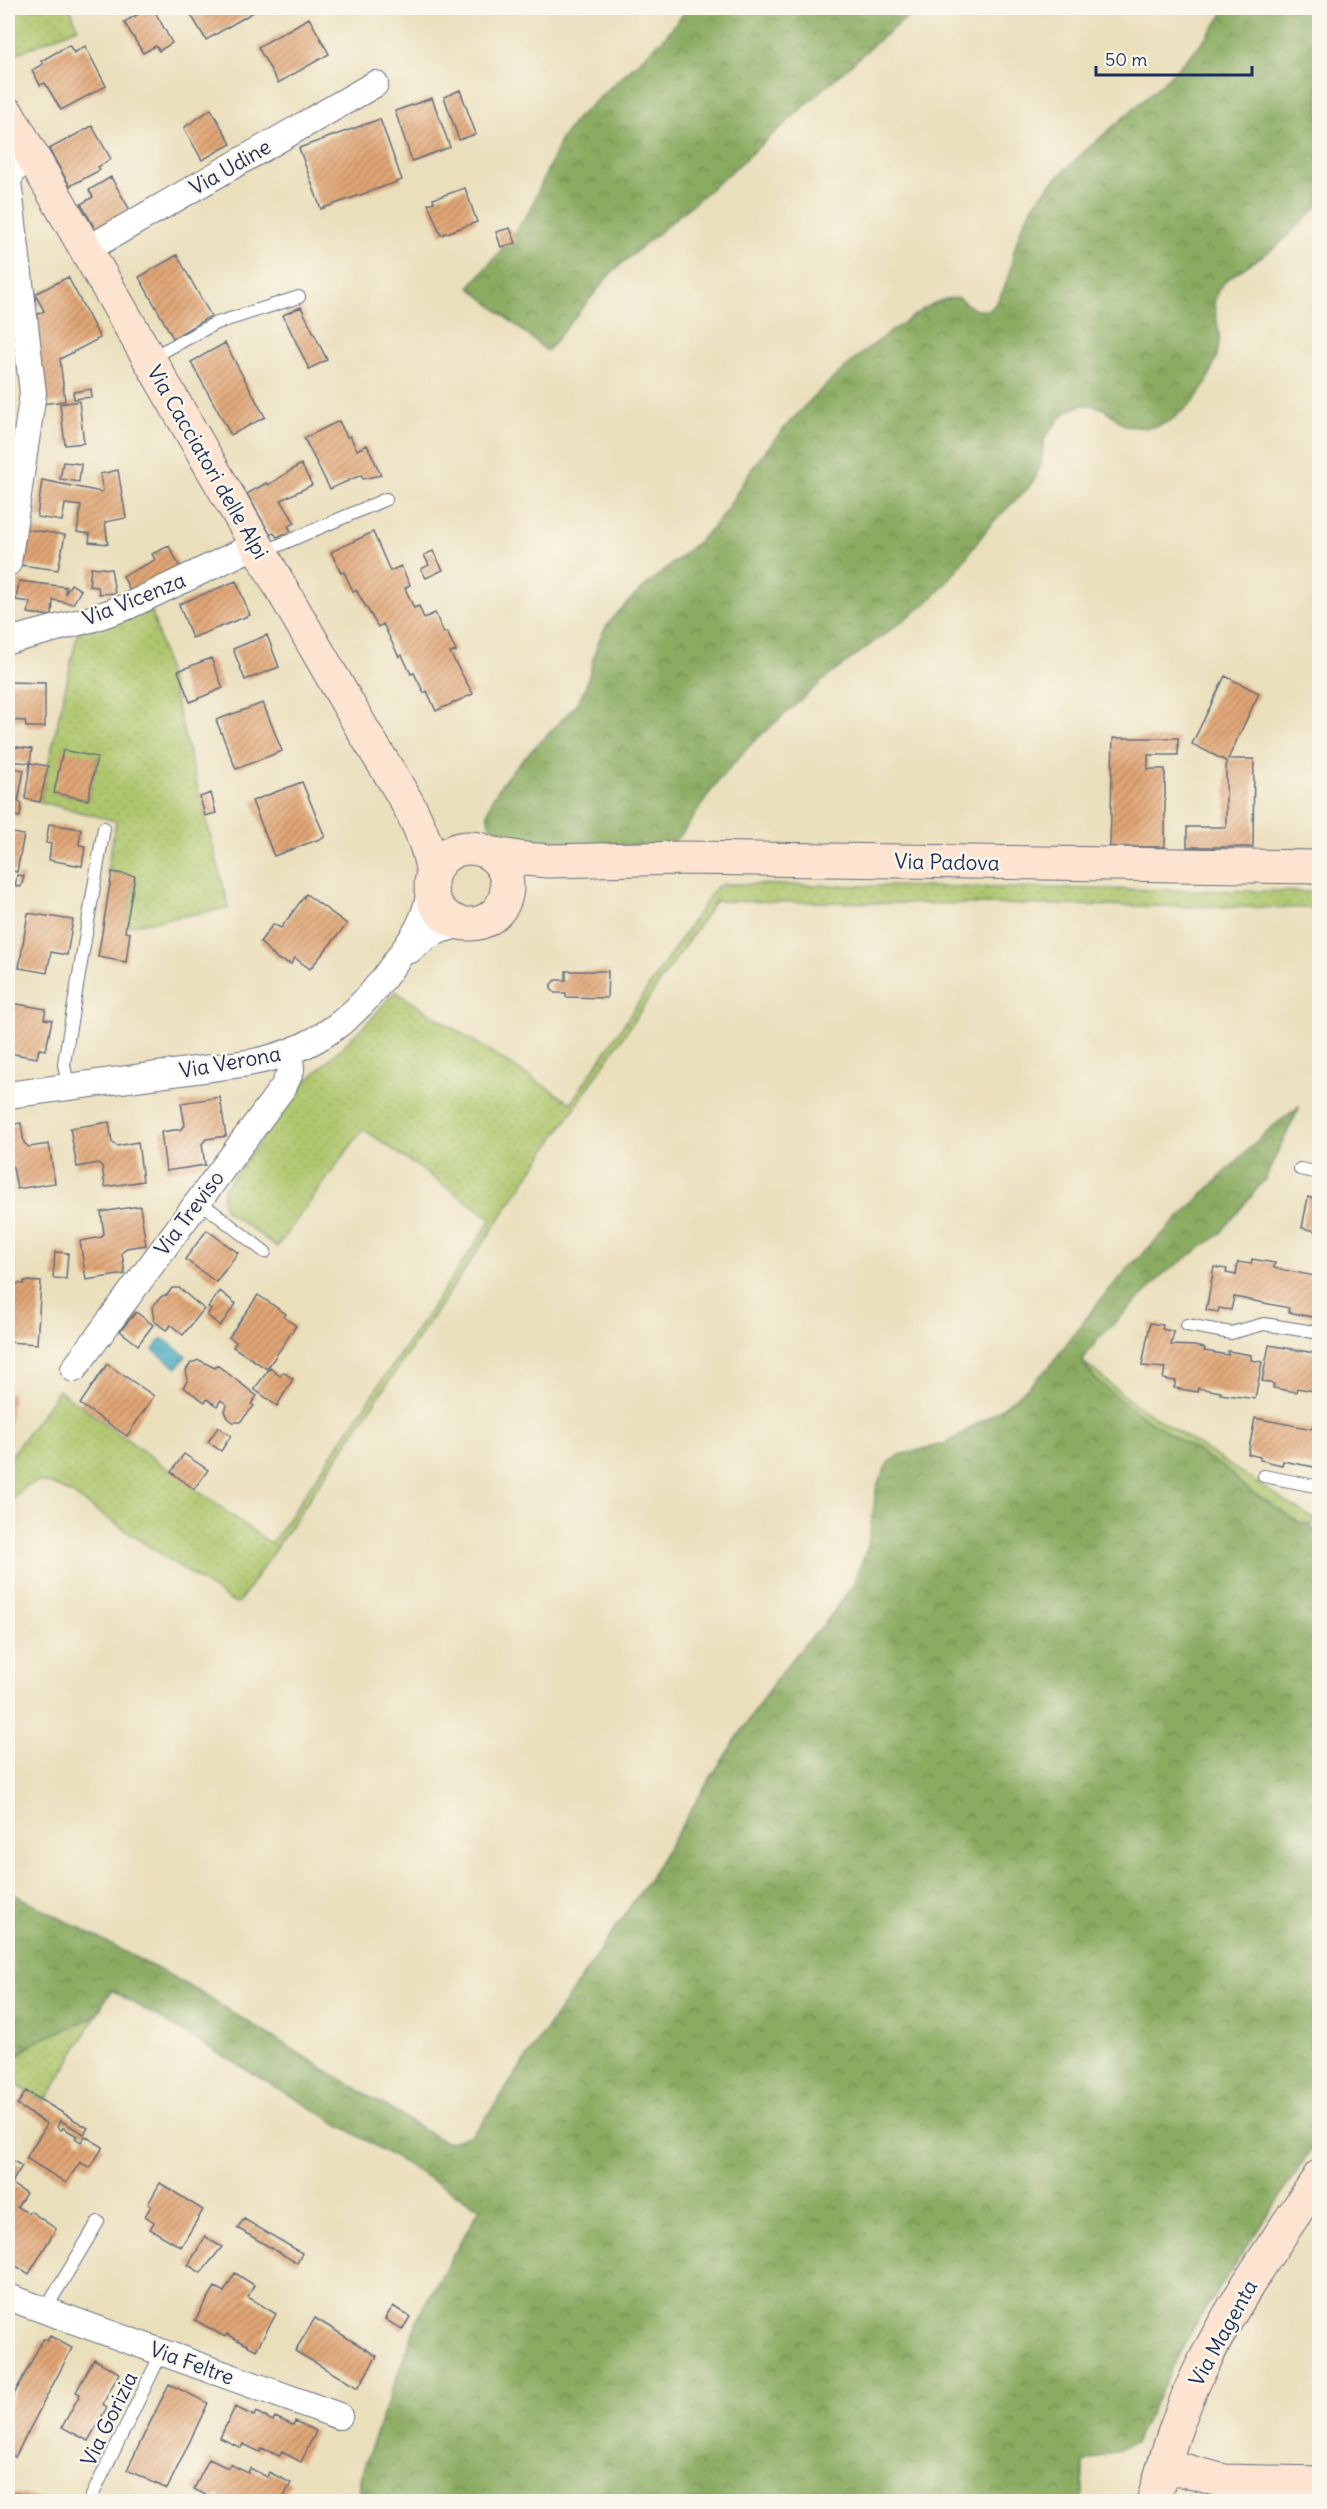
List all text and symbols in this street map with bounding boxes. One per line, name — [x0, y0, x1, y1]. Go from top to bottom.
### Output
scale bar — [1096, 39, 1252, 77]
text: 50 m — [1105, 48, 1147, 71]
street label: Via Udine — [185, 133, 275, 201]
street label: Via Cacciatori delle Alpi — [141, 360, 275, 564]
street label: Via Vicenza — [79, 566, 189, 632]
street label: Via Padova — [894, 848, 1000, 876]
street label: Via Verona — [177, 1040, 283, 1084]
street label: Via Treviso — [148, 1165, 230, 1261]
street label: Via Magenta — [1183, 2275, 1263, 2391]
street label: Via Feltre — [146, 2335, 238, 2391]
street label: Via Gorizia — [75, 2367, 143, 2471]

